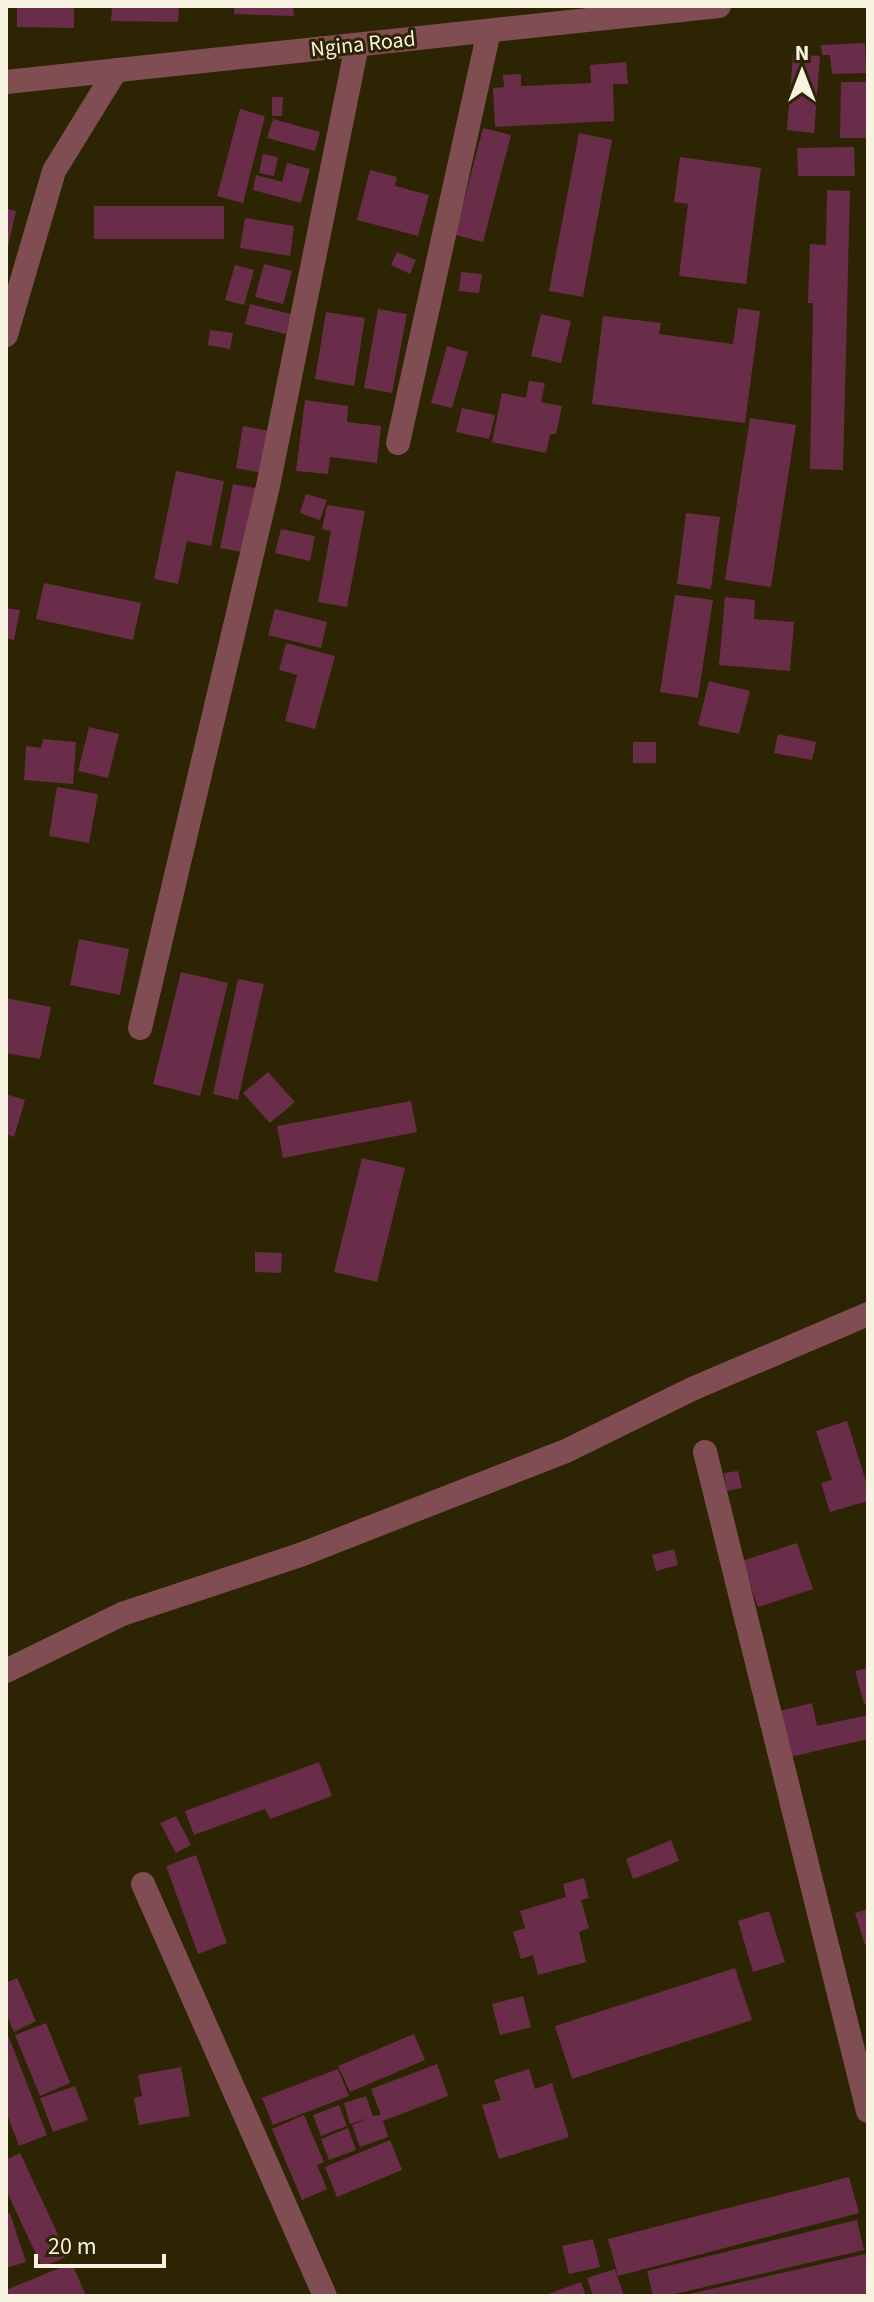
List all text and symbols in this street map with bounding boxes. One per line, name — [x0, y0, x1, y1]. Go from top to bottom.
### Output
street label: Ngina Road — [309, 23, 417, 65]
north arrow — [762, 32, 842, 112]
text: N — [795, 37, 809, 69]
scale bar — [36, 2218, 164, 2268]
text: 20 m — [48, 2229, 97, 2264]

